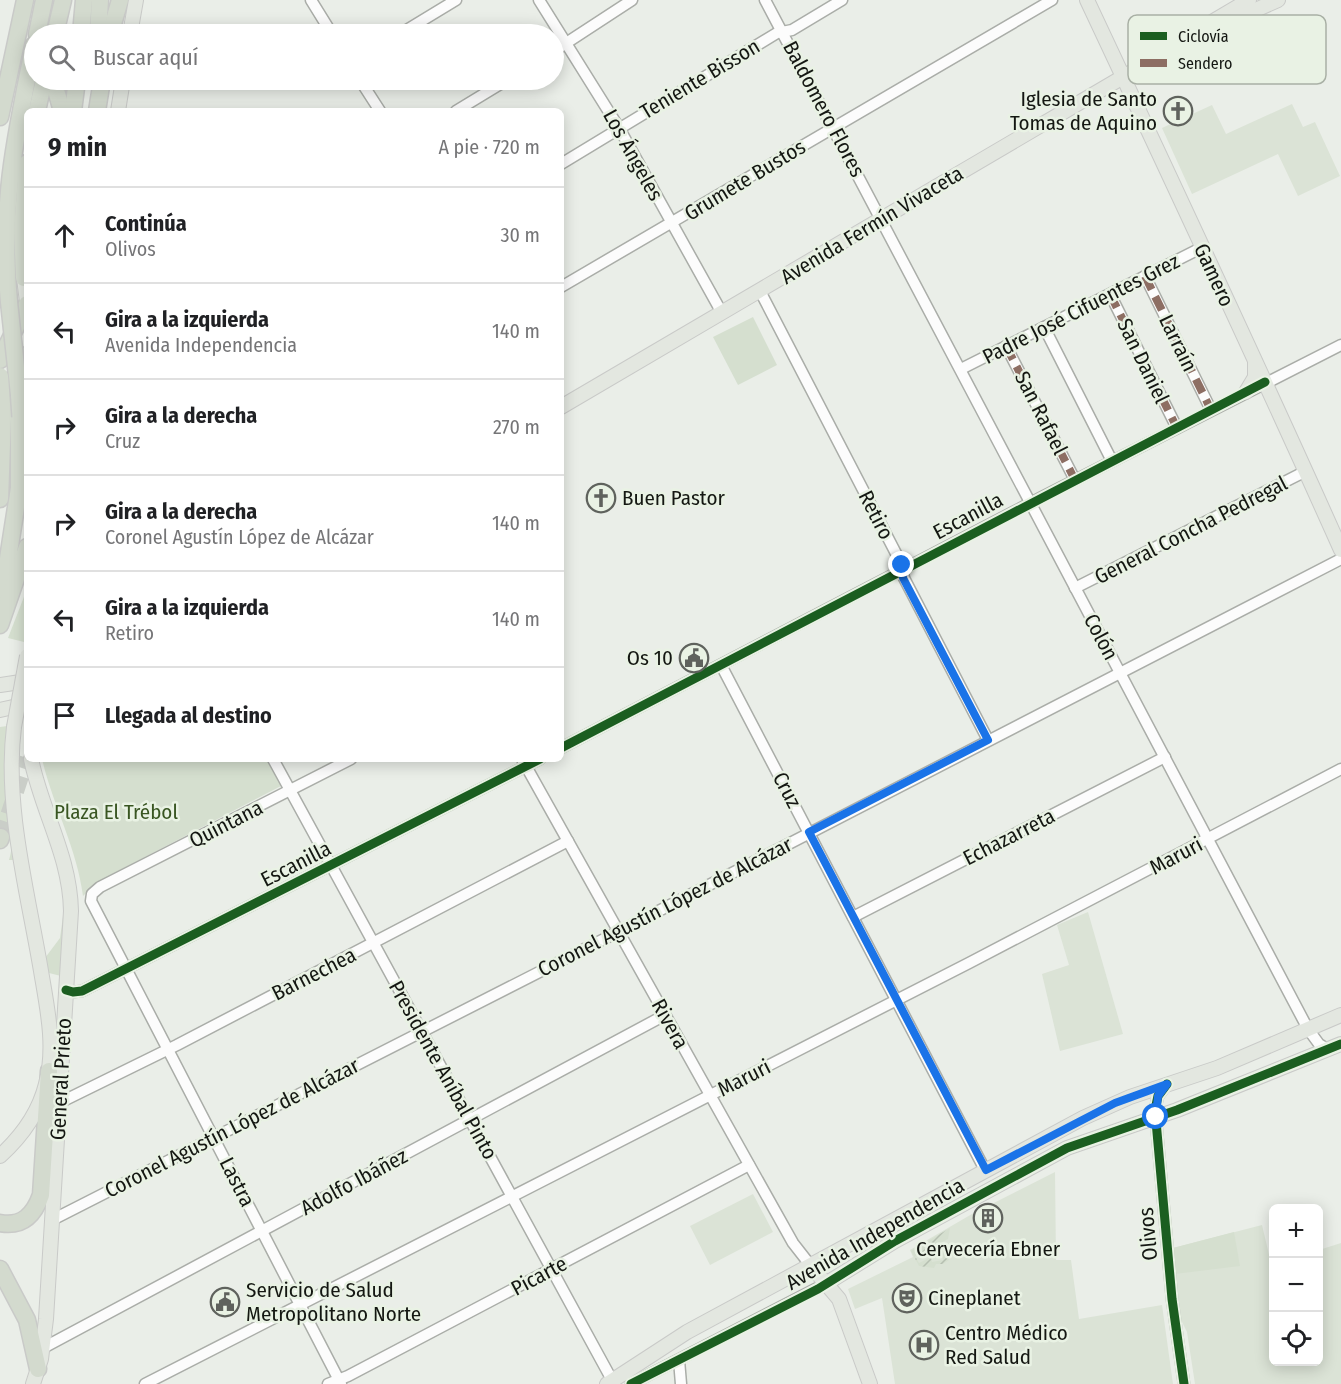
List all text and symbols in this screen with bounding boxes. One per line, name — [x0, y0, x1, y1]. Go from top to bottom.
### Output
legend — [1128, 15, 1326, 84]
search box — [24, 24, 564, 90]
text: Ciclovía — [1178, 27, 1229, 46]
street label: Teniente Bisson — [635, 33, 765, 125]
street label: Baldomero Flores — [777, 37, 871, 181]
icon: search — [45, 41, 78, 74]
text: Buscar aquí — [93, 44, 198, 71]
text: Sendero — [1178, 54, 1232, 73]
place label: Iglesia de Santo Tomas de Aquino — [1010, 86, 1157, 136]
church icon: Iglesia de Santo Tomas de Aquino — [1162, 95, 1194, 127]
street label: Los Ángeles — [597, 105, 669, 205]
text: 9 min — [48, 132, 107, 163]
street label: Grumete Bustos — [680, 134, 810, 226]
text: A pie · 720 m — [438, 135, 540, 159]
street label: Avenida Fermín Vivaceta — [776, 160, 968, 290]
text: Continúa — [105, 210, 187, 237]
icon: ahead — [48, 219, 81, 252]
text: 30 m — [500, 223, 540, 247]
text: Olivos — [105, 237, 156, 261]
street label: Gamero — [1188, 239, 1240, 311]
street label: Padre José Cifuentes Grez — [978, 248, 1184, 370]
text: Gira a la izquierda — [105, 306, 269, 333]
street label: Larraín — [1153, 310, 1203, 376]
street label: San Daniel — [1111, 314, 1175, 408]
icon: left — [48, 315, 81, 348]
text: 140 m — [492, 319, 540, 343]
text: Avenida Independencia — [105, 333, 297, 357]
street label: San Rafael — [1009, 367, 1073, 460]
text: Gira a la derecha — [105, 402, 257, 429]
icon: right — [48, 411, 81, 444]
text: 270 m — [493, 415, 540, 439]
text: Cruz — [105, 429, 140, 453]
street label: General Concha Pedregal — [1090, 470, 1292, 590]
church icon: Buen Pastor — [585, 482, 617, 514]
place label: Buen Pastor — [622, 485, 725, 511]
street label: Retiro — [853, 486, 899, 544]
street label: Escanilla — [929, 487, 1007, 545]
text: Gira a la derecha — [105, 498, 257, 525]
icon: right — [48, 507, 81, 540]
text: 140 m — [492, 511, 540, 535]
text: Coronel Agustín López de Alcázar — [105, 525, 374, 549]
route end — [888, 551, 914, 577]
text: Gira a la izquierda — [105, 594, 269, 621]
icon: left — [48, 603, 81, 636]
text: 140 m — [492, 607, 540, 631]
street label: Colón — [1078, 609, 1124, 665]
text: Retiro — [105, 621, 154, 645]
public building icon: Os 10 — [678, 642, 710, 674]
place label: Os 10 — [627, 645, 673, 671]
icon: arrive — [48, 699, 81, 732]
text: Llegada al destino — [105, 702, 272, 729]
street label: Cruz — [767, 768, 807, 812]
street label: Quintana — [185, 795, 267, 853]
park label: Plaza El Trébol — [54, 799, 178, 825]
street label: Echazarreta — [959, 803, 1059, 871]
street label: Coronel Agustín López de Alcázar — [533, 831, 797, 983]
street label: Maruri — [1145, 831, 1207, 881]
street label: Escanilla — [256, 835, 336, 893]
street label: Barnechea — [268, 942, 360, 1006]
street label: Presidente Aníbal Pinto — [383, 976, 503, 1164]
street label: Rivera — [646, 994, 694, 1054]
street label: General Prieto — [45, 1017, 77, 1141]
street label: Coronel Agustín López de Alcázar — [100, 1052, 364, 1204]
street label: Maruri — [713, 1054, 775, 1102]
route start — [1142, 1103, 1168, 1129]
street label: Adolfo Ibáñez — [296, 1143, 412, 1221]
street label: Lastra — [214, 1153, 260, 1211]
street label: Avenida Independencia — [781, 1172, 969, 1296]
building icon: Cervecería Ebner — [972, 1202, 1004, 1234]
map controls — [1269, 1204, 1323, 1366]
button: + — [1269, 1204, 1323, 1258]
street label: Olivos — [1133, 1206, 1163, 1262]
place label: Cervecería Ebner — [916, 1236, 1061, 1262]
street label: Picarte — [507, 1251, 571, 1301]
button: − — [1269, 1258, 1323, 1312]
place label: Servicio de Salud Metropolitano Norte — [246, 1277, 421, 1327]
theatre icon: Cineplanet — [891, 1282, 923, 1314]
place label: Cineplanet — [928, 1285, 1021, 1311]
public building icon: Servicio de Salud Metropolitano Norte — [209, 1286, 241, 1318]
button: locate — [1269, 1312, 1323, 1366]
place label: Centro Médico Red Salud — [945, 1320, 1068, 1370]
hospital icon: Centro Médico Red Salud — [908, 1329, 940, 1361]

